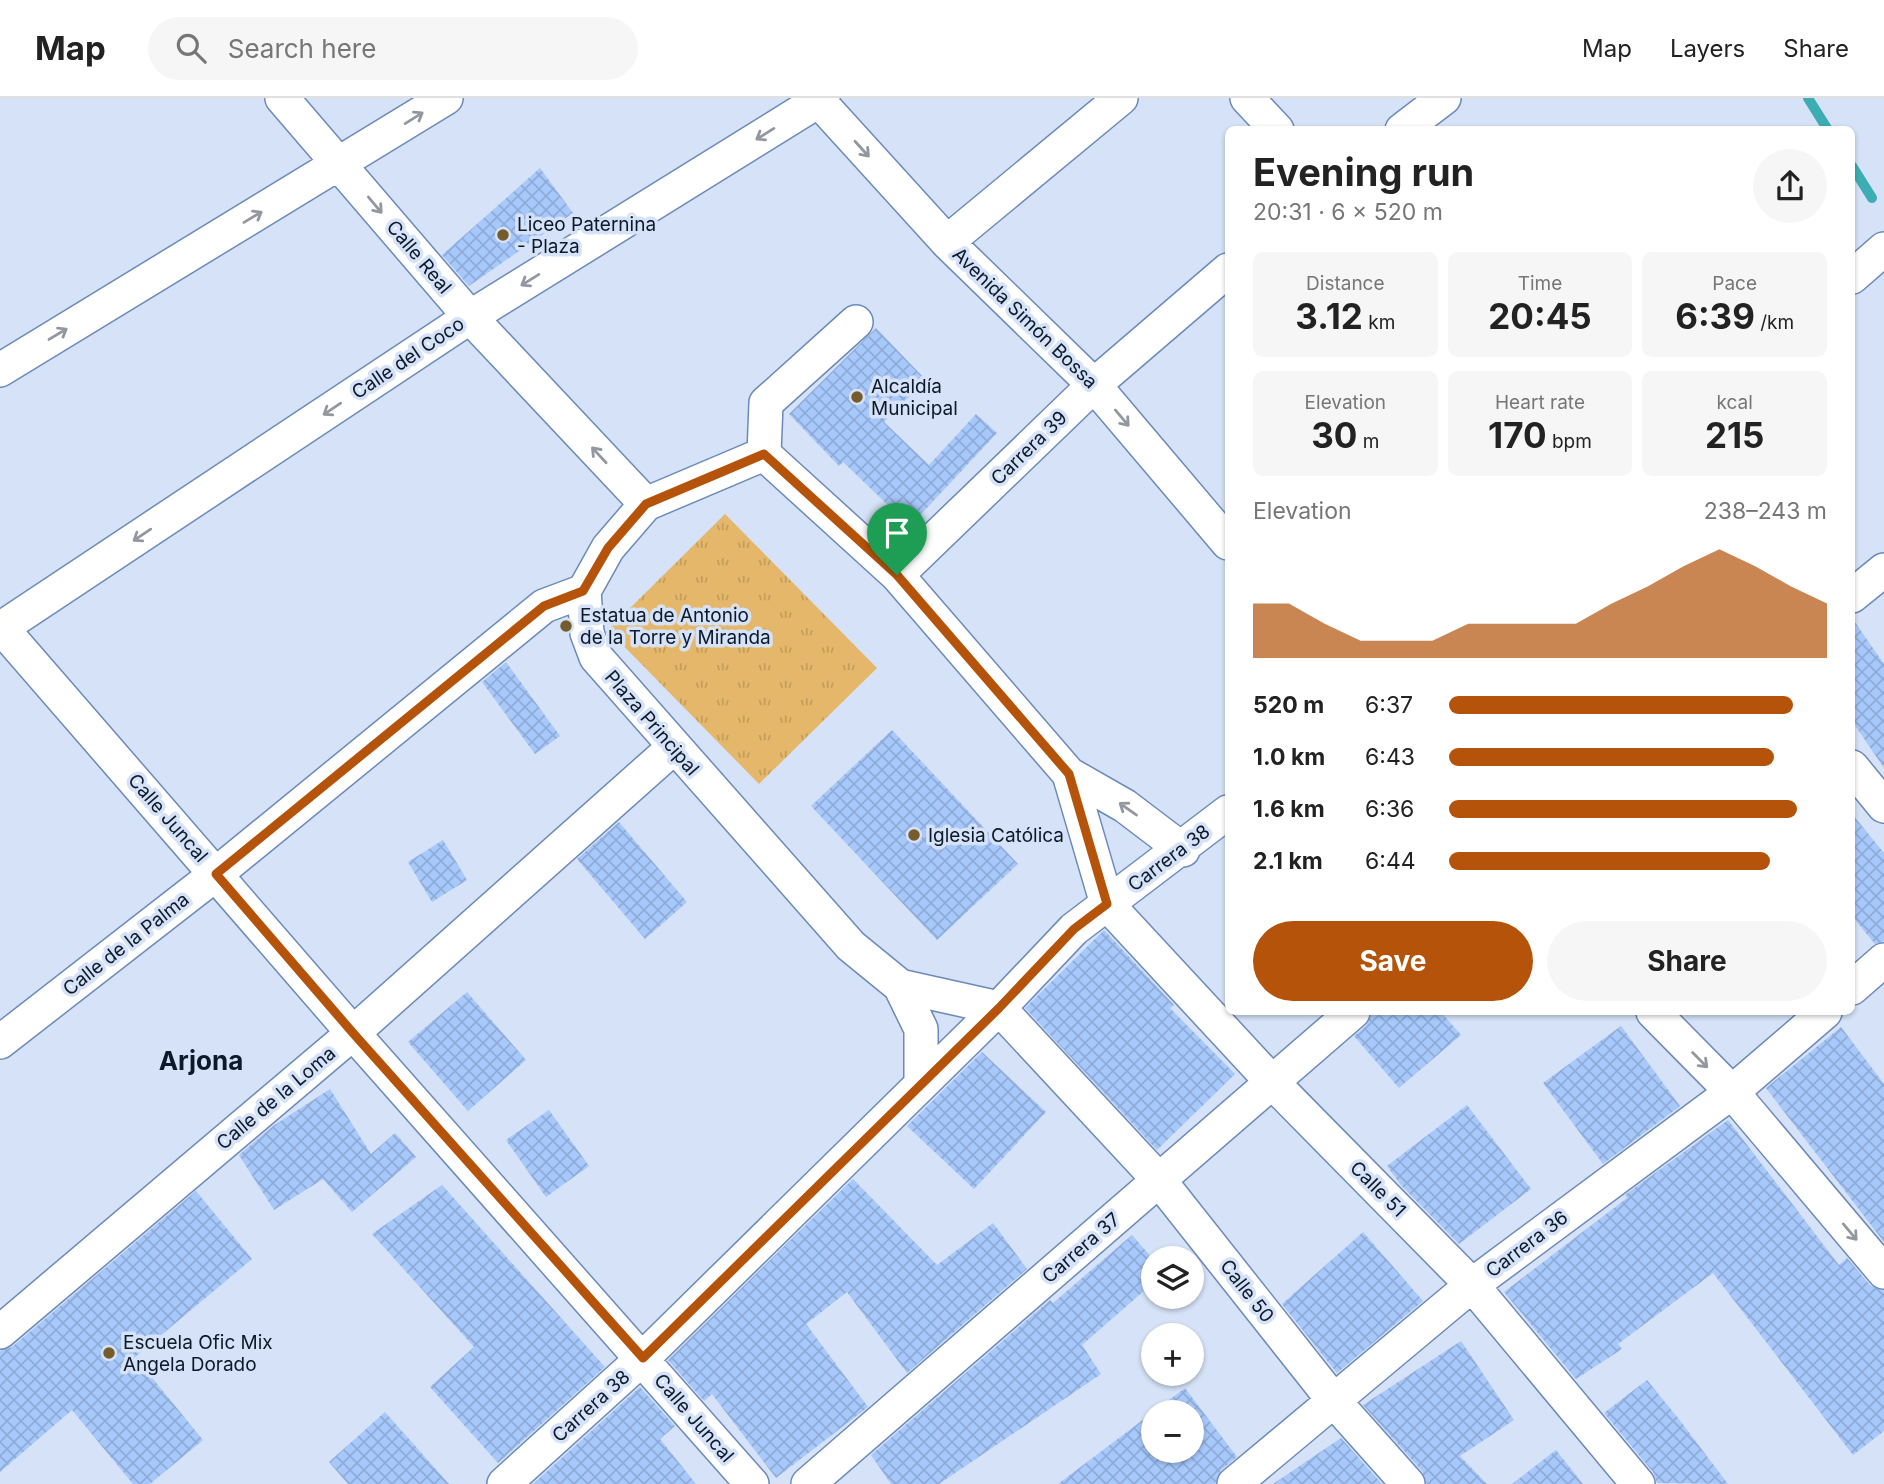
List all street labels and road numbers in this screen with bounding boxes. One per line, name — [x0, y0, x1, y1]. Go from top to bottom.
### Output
street label: Calle Real — [382, 216, 456, 298]
street label: Avenida Simón Bossa — [948, 243, 1102, 393]
street label: Calle del Coco — [348, 312, 468, 404]
street label: Carrera 39 — [986, 406, 1072, 490]
street label: Plaza Principal — [600, 666, 704, 780]
street label: Calle Juncal — [123, 769, 213, 867]
street label: Carrera 38 — [1124, 820, 1214, 896]
street label: Calle de la Palma — [58, 888, 194, 1000]
street label: Calle de la Loma — [212, 1042, 340, 1154]
street label: Calle 51 — [1345, 1156, 1411, 1222]
street label: Carrera 36 — [1482, 1206, 1572, 1282]
street label: Carrera 37 — [1037, 1208, 1125, 1288]
street label: Calle 50 — [1215, 1255, 1279, 1327]
street label: Carrera 38 — [547, 1365, 635, 1447]
street label: Calle Juncal — [649, 1369, 739, 1467]

